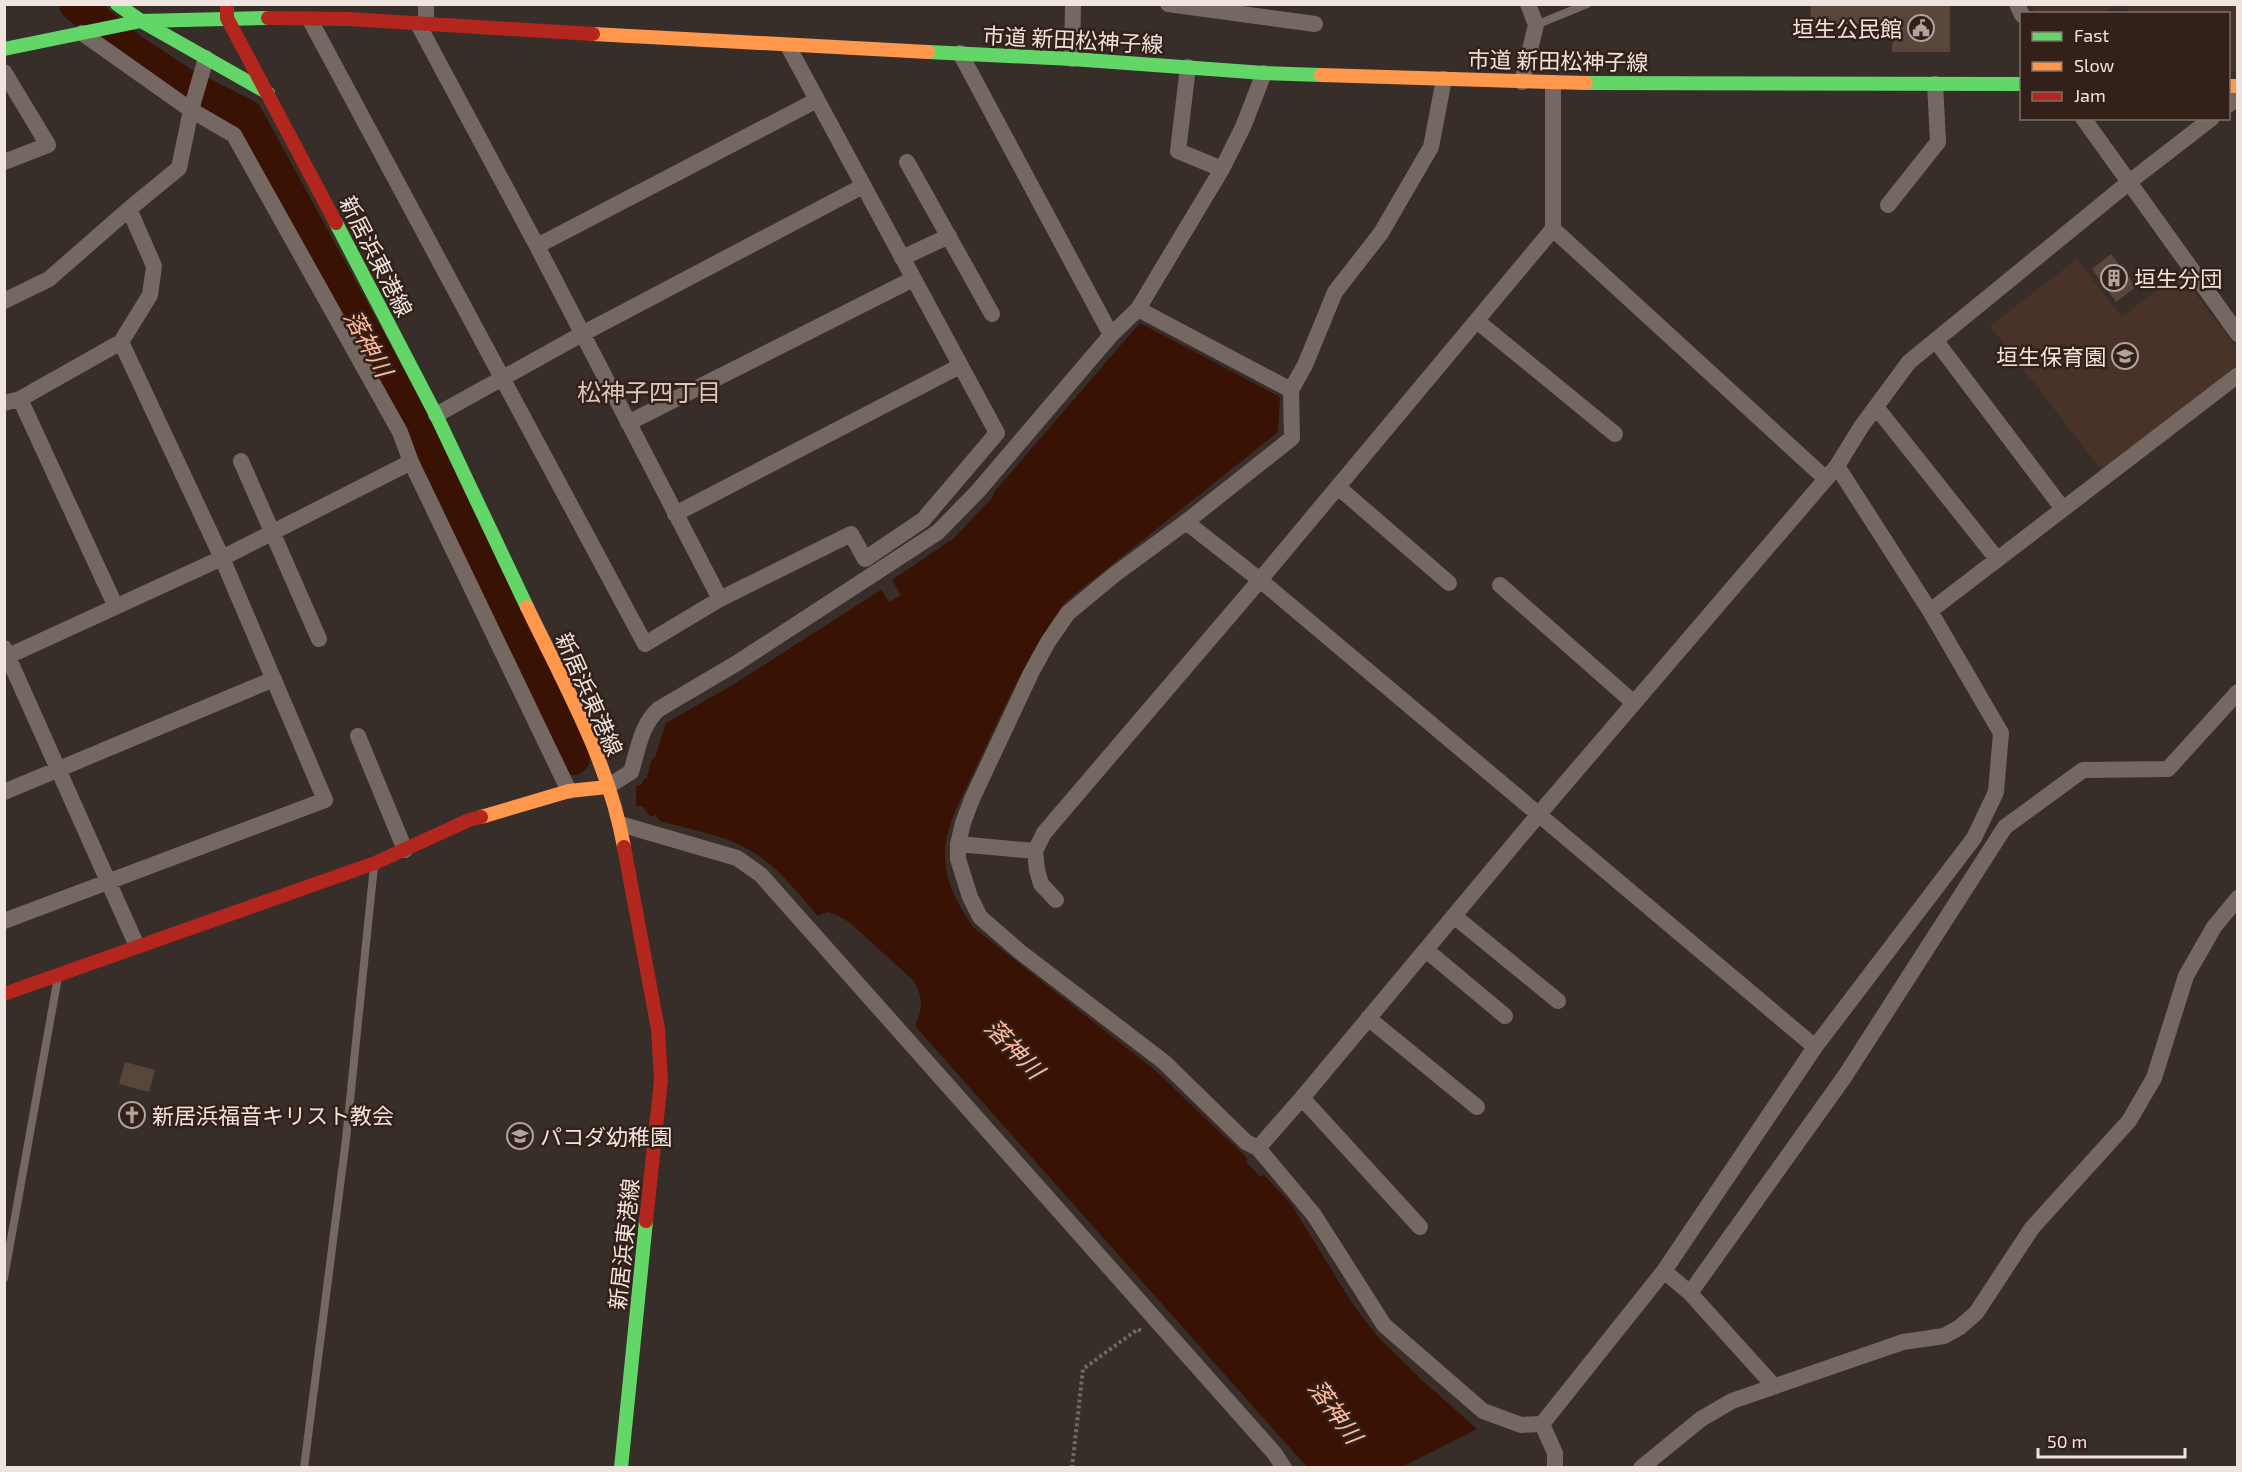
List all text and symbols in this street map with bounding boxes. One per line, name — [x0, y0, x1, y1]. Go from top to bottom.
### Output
legend — [2020, 12, 2230, 120]
public building icon: 垣生公民館 — [1906, 13, 1936, 43]
place label: 垣生公民館 — [1792, 15, 1902, 41]
street label: 市道 新田松神子線 — [982, 21, 1164, 57]
text: Fast — [2074, 24, 2109, 46]
street label: 市道 新田松神子線 — [1467, 45, 1649, 75]
text: Slow — [2074, 54, 2115, 76]
text: Jam — [2074, 84, 2106, 106]
street label: 新居浜東港線 — [335, 191, 419, 321]
building icon: 垣生分団 — [2099, 263, 2129, 293]
place label: 垣生分団 — [2134, 265, 2222, 291]
water label: 落神川 — [339, 304, 401, 384]
school or university icon: 垣生保育園 — [2110, 341, 2140, 371]
place label: 垣生保育園 — [1996, 343, 2106, 369]
district label: 松神子四丁目 — [577, 377, 721, 406]
street label: 新居浜東港線 — [551, 628, 629, 760]
water label: 落神川 — [980, 1012, 1053, 1086]
church icon: 新居浜福音キリスト教会 — [117, 1100, 147, 1130]
place label: 新居浜福音キリスト教会 — [152, 1102, 394, 1128]
school or university icon: パコダ幼稚園 — [505, 1121, 535, 1151]
place label: パコダ幼稚園 — [540, 1123, 672, 1149]
street label: 新居浜東港線 — [603, 1177, 643, 1311]
water label: 落神川 — [1303, 1373, 1371, 1451]
scale bar — [2038, 1421, 2185, 1459]
text: 50 m — [2047, 1430, 2087, 1452]

